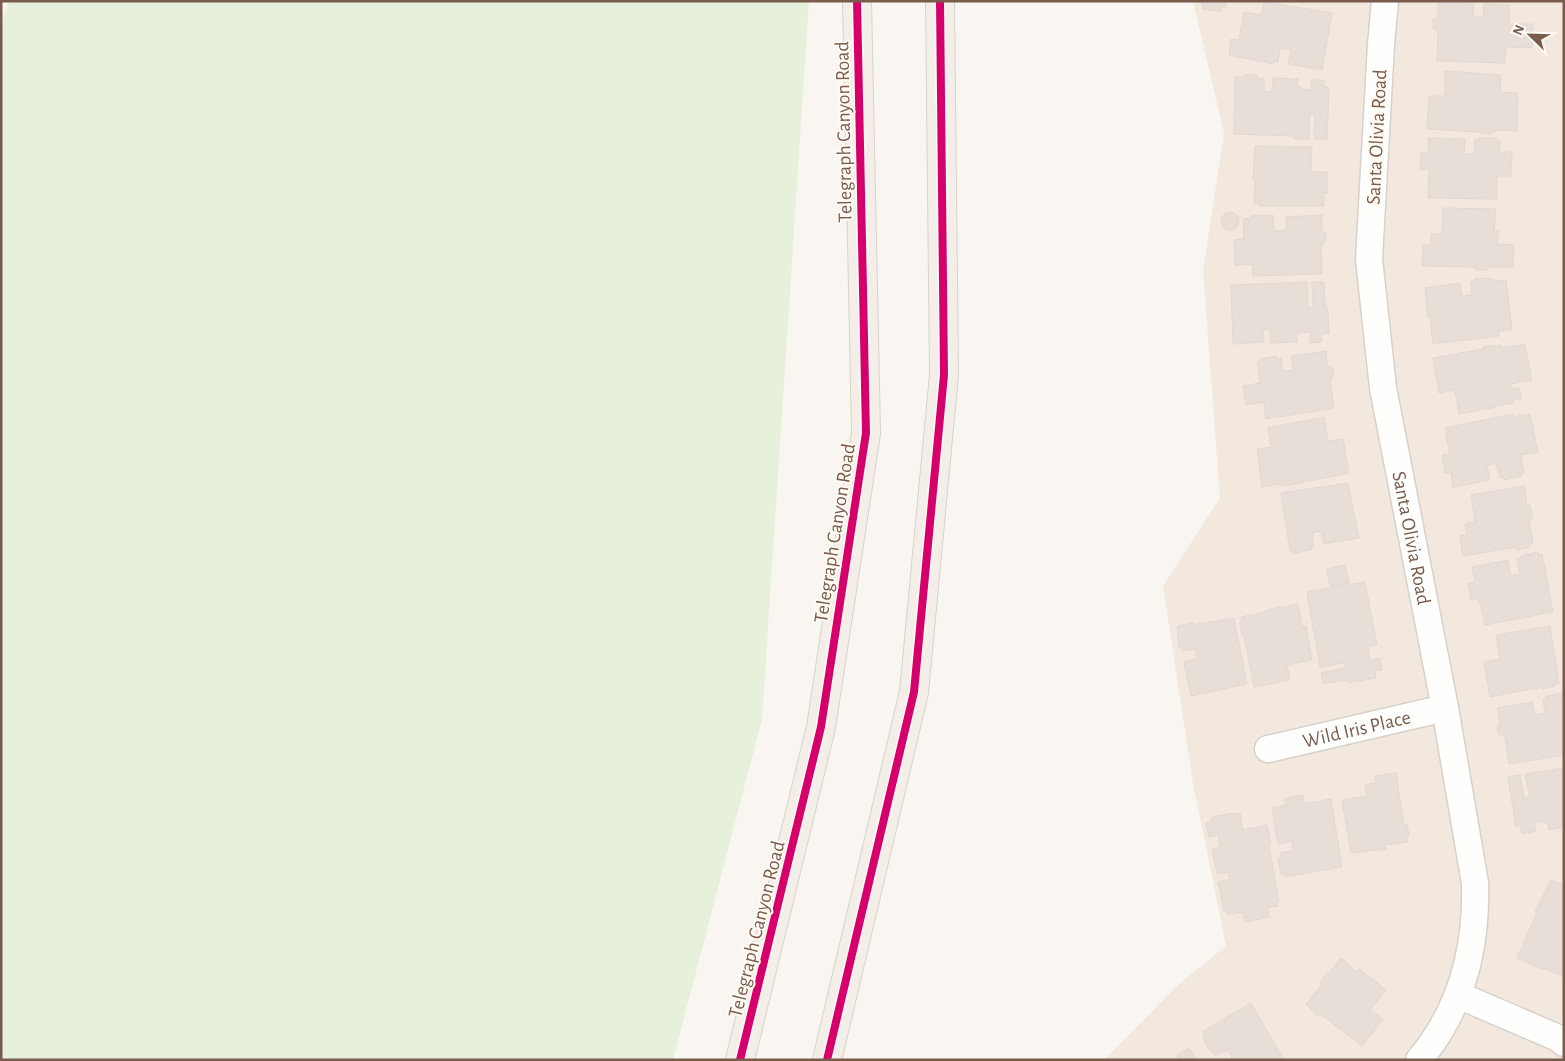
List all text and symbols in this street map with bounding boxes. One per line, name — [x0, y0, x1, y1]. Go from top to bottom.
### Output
north arrow — [1505, 10, 1555, 60]
text: N — [1511, 23, 1527, 38]
street label: Telegraph Canyon Road — [832, 41, 856, 223]
street label: Santa Olivia Road — [1363, 69, 1391, 205]
street label: Telegraph Canyon Road — [811, 442, 859, 624]
street label: Santa Olivia Road — [1388, 470, 1434, 607]
street label: Wild Iris Place — [1301, 707, 1413, 752]
street label: Telegraph Canyon Road — [725, 839, 789, 1020]

